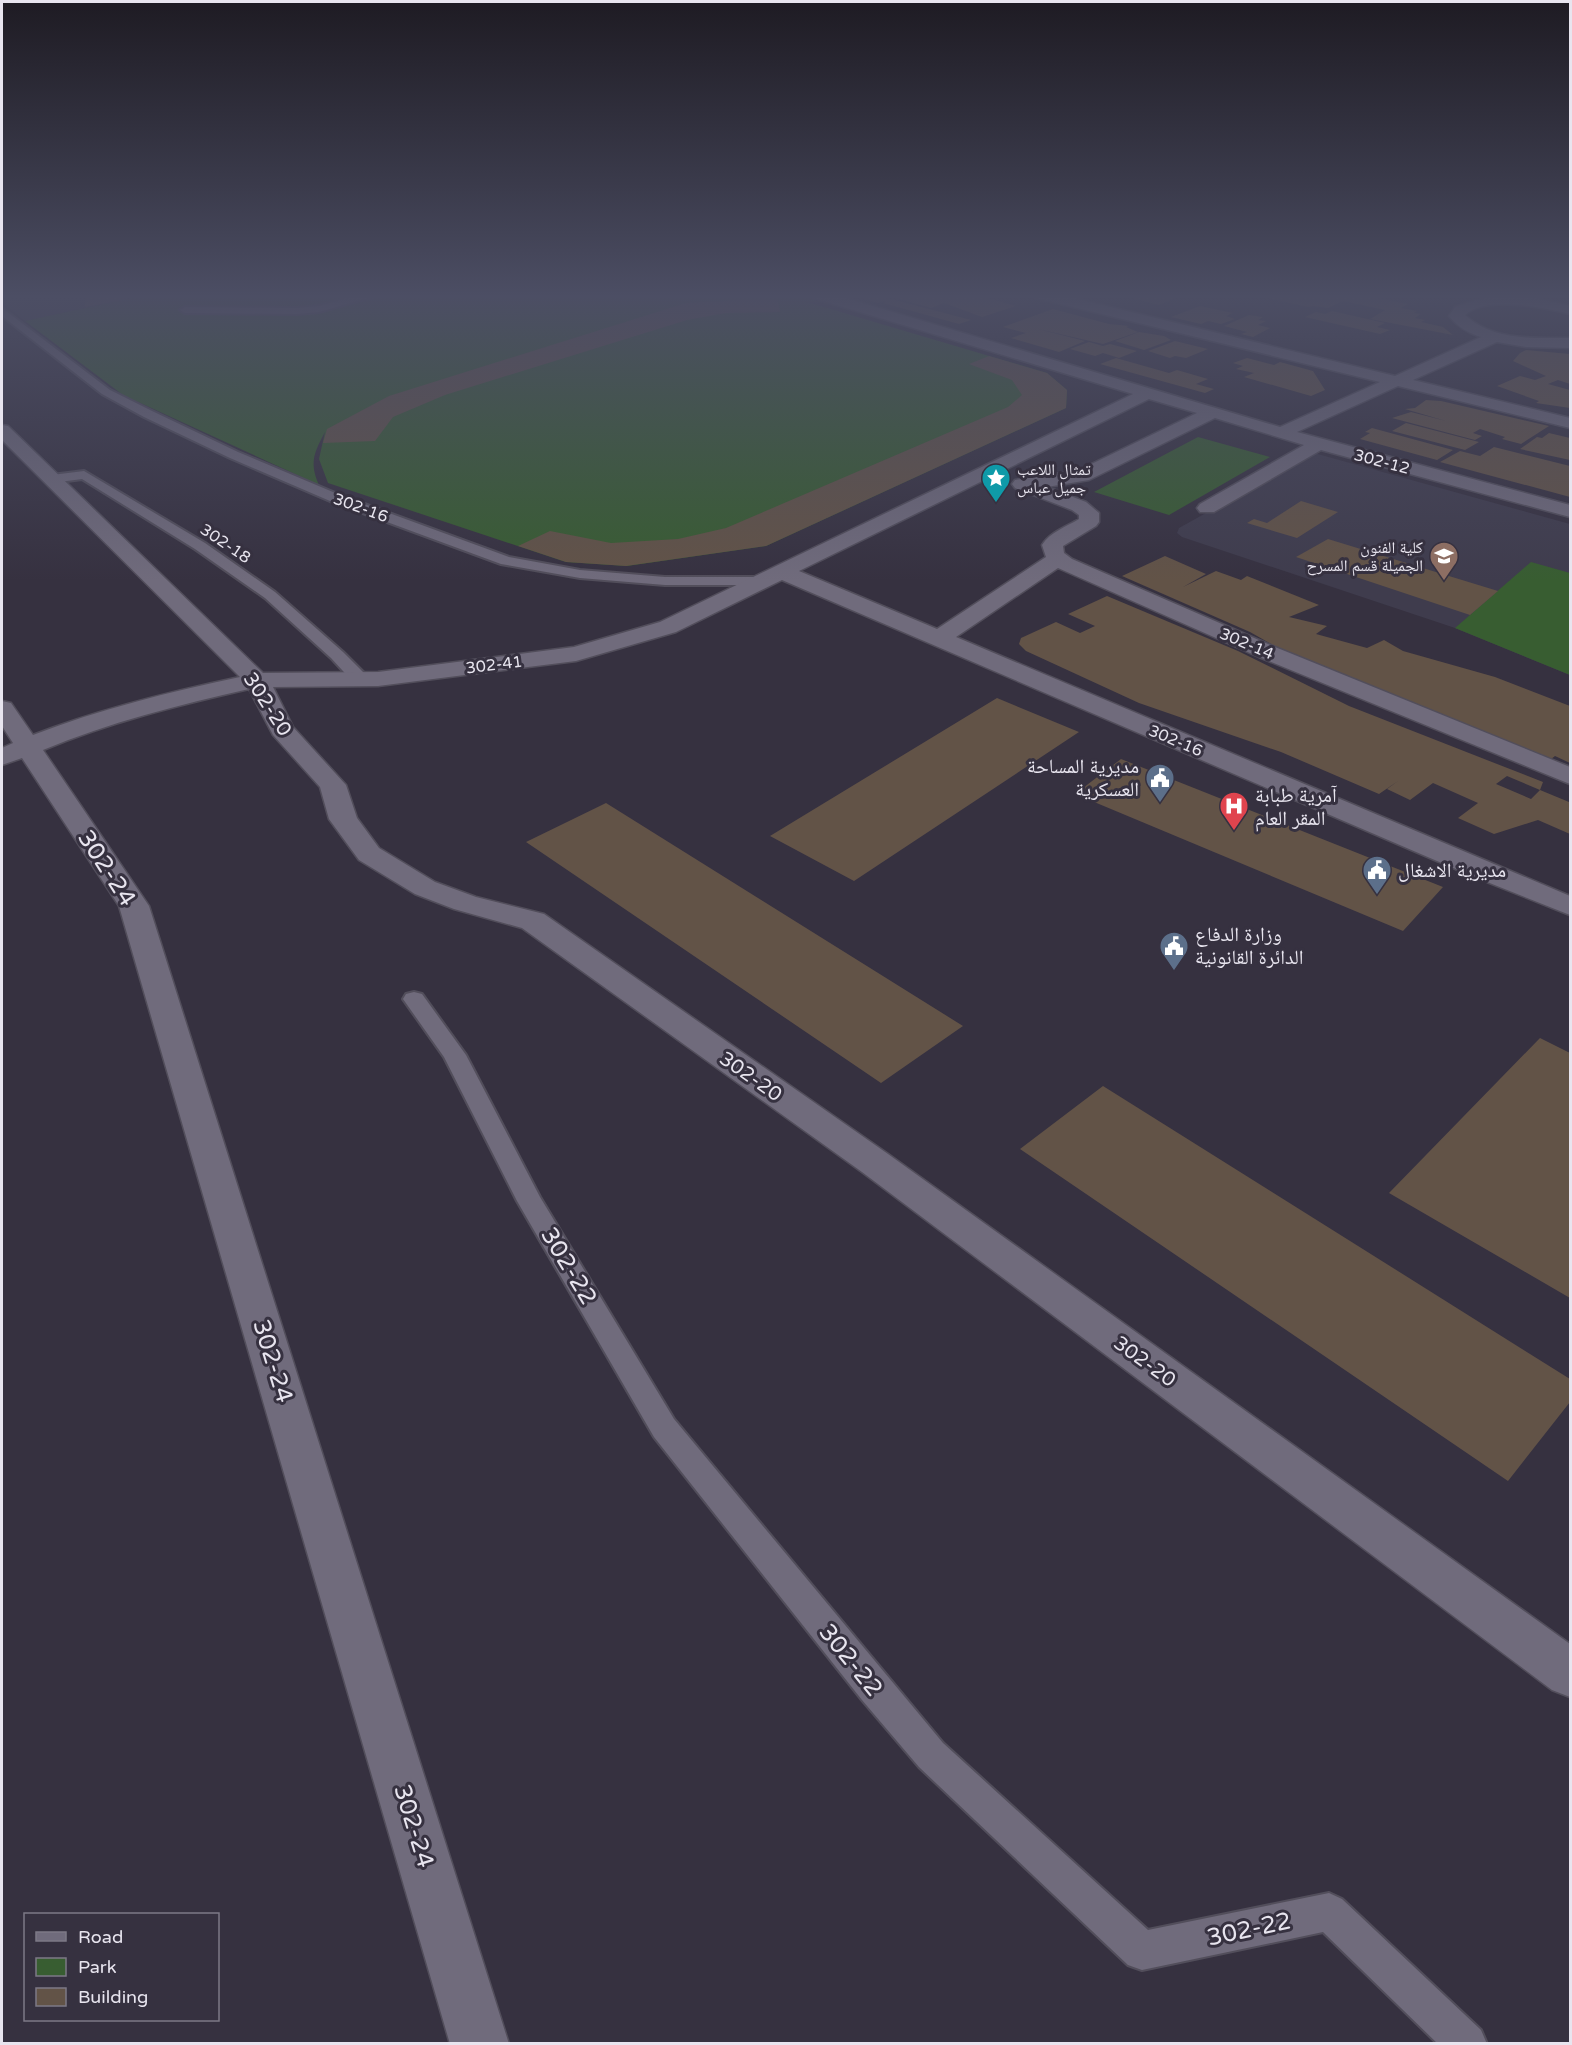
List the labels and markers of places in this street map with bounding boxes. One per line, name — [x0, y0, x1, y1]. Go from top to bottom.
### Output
place label: تمثال اللاعب جميل عباس — [1017, 460, 1091, 498]
place icon: تمثال اللاعب جميل عباس — [980, 462, 1012, 504]
place label: كلية الفنون الجميلة قسم المسرح — [1306, 538, 1423, 576]
school or university icon: كلية الفنون الجميلة قسم المسرح — [1428, 540, 1460, 582]
place label: مديرية المساحة العسكرية — [1027, 755, 1139, 802]
public building icon: مديرية المساحة العسكرية — [1144, 762, 1176, 804]
place label: آمرية طبابة المقر العام — [1255, 784, 1338, 832]
hospital icon: آمرية طبابة المقر العام — [1218, 790, 1250, 832]
public building icon: مديرية الاشغال — [1361, 854, 1393, 896]
place label: مديرية الاشغال — [1398, 859, 1506, 883]
place label: وزارة الدفاع الدائرة القانونية — [1195, 923, 1304, 970]
public building icon: وزارة الدفاع الدائرة القانونية — [1158, 930, 1190, 972]

